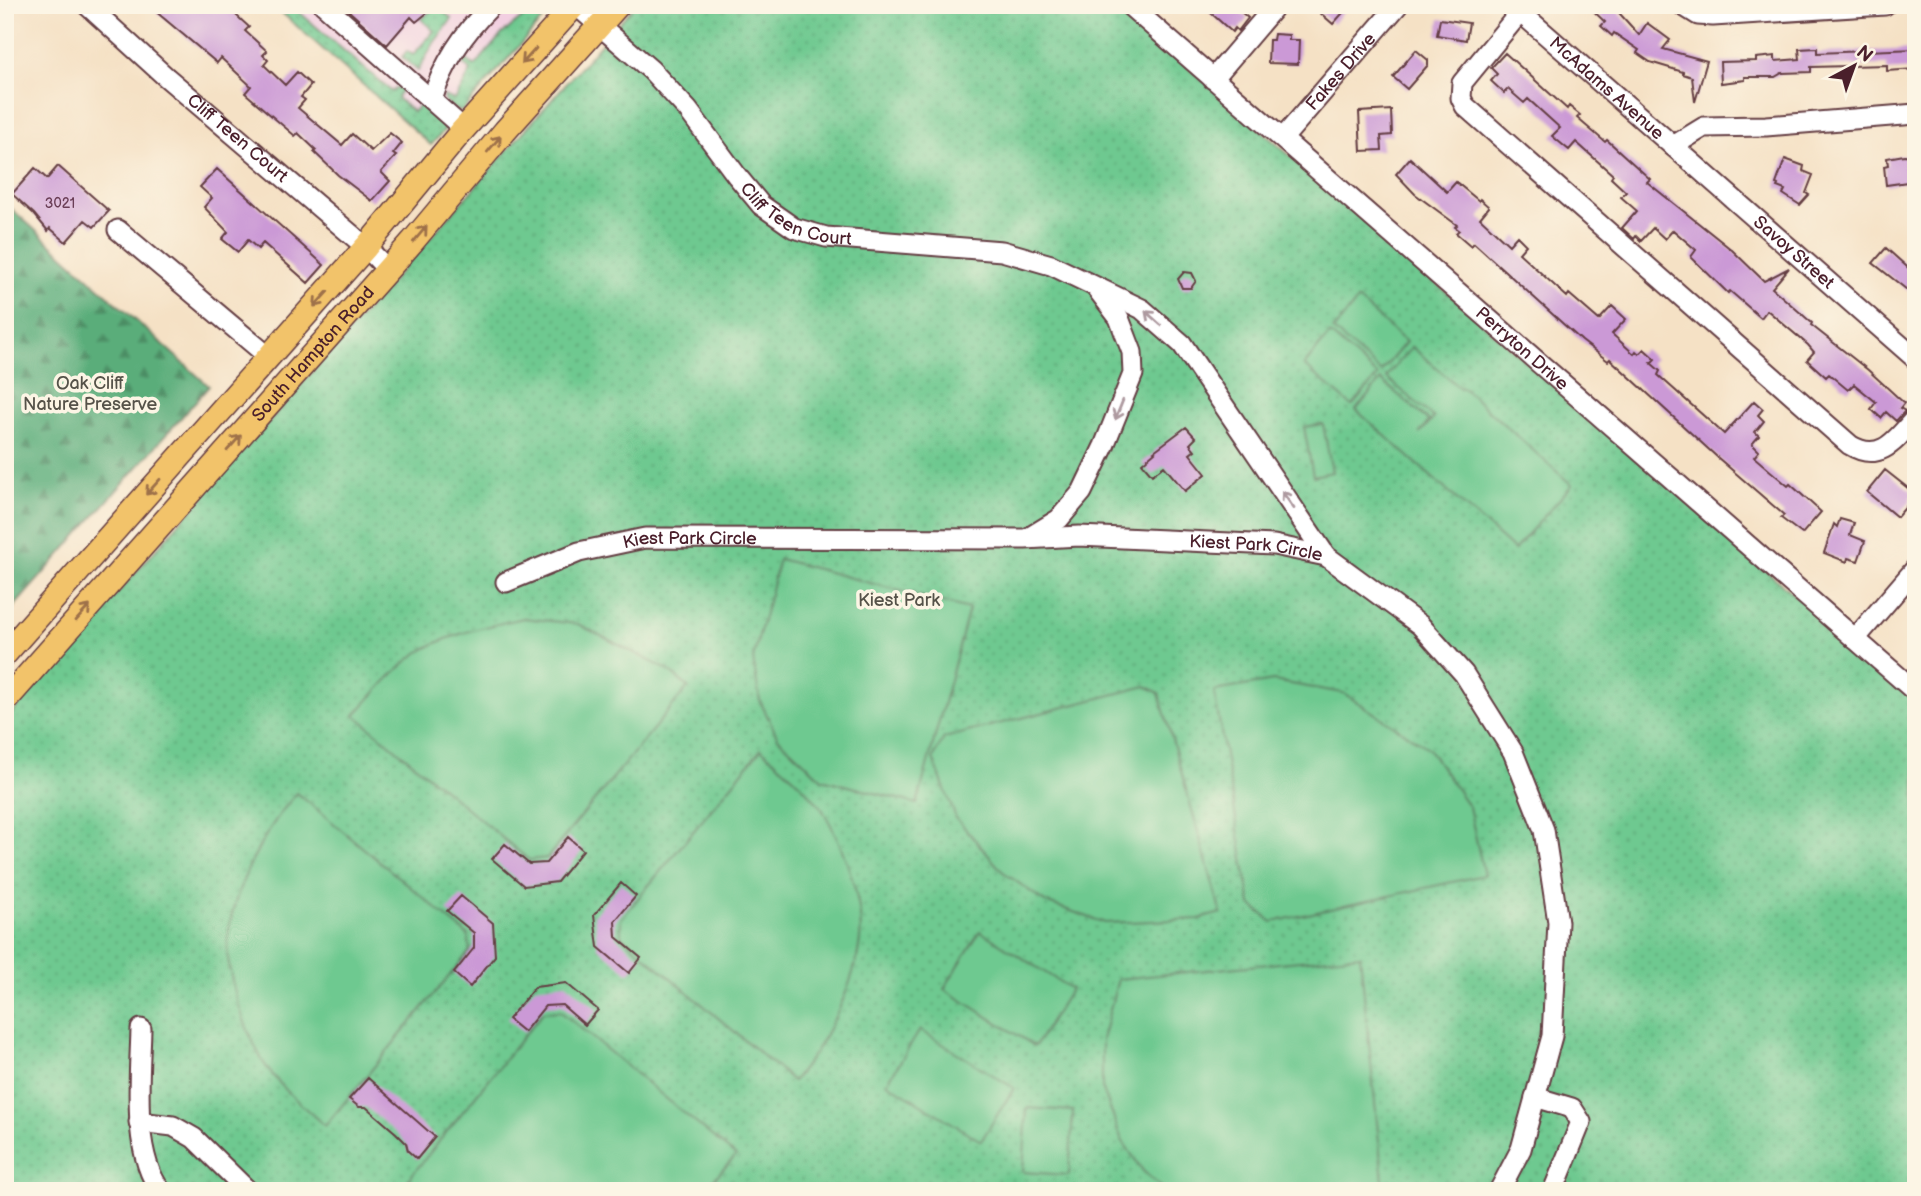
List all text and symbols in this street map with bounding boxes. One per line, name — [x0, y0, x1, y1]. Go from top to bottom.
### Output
street label: Fakes Drive — [1301, 28, 1380, 115]
street label: McAdams Avenue — [1545, 32, 1669, 144]
north arrow — [1820, 32, 1890, 102]
text: N — [1851, 41, 1877, 68]
one-way arrow — [521, 47, 537, 65]
street label: Cliff Teen Court — [183, 89, 293, 187]
one-way arrow — [486, 136, 502, 154]
street label: Cliff Teen Court — [736, 178, 853, 250]
house number: 3021 — [45, 195, 75, 212]
street label: Savoy Street — [1749, 211, 1839, 293]
one-way arrow — [412, 225, 427, 243]
street label: South Hampton Road — [247, 282, 378, 426]
one-way arrow — [313, 289, 329, 307]
street label: Perryton Drive — [1472, 302, 1573, 395]
one-way arrow — [1144, 310, 1162, 326]
park label: Oak Cliff Nature Preserve — [23, 373, 157, 415]
one-way arrow — [1111, 399, 1124, 420]
one-way arrow — [226, 434, 242, 452]
one-way arrow — [145, 478, 161, 496]
one-way arrow — [1281, 491, 1295, 510]
street label: Kiest Park Circle — [621, 527, 757, 553]
street label: Kiest Park Circle — [1189, 531, 1325, 566]
park label: Kiest Park — [858, 590, 940, 611]
one-way arrow — [75, 605, 91, 623]

